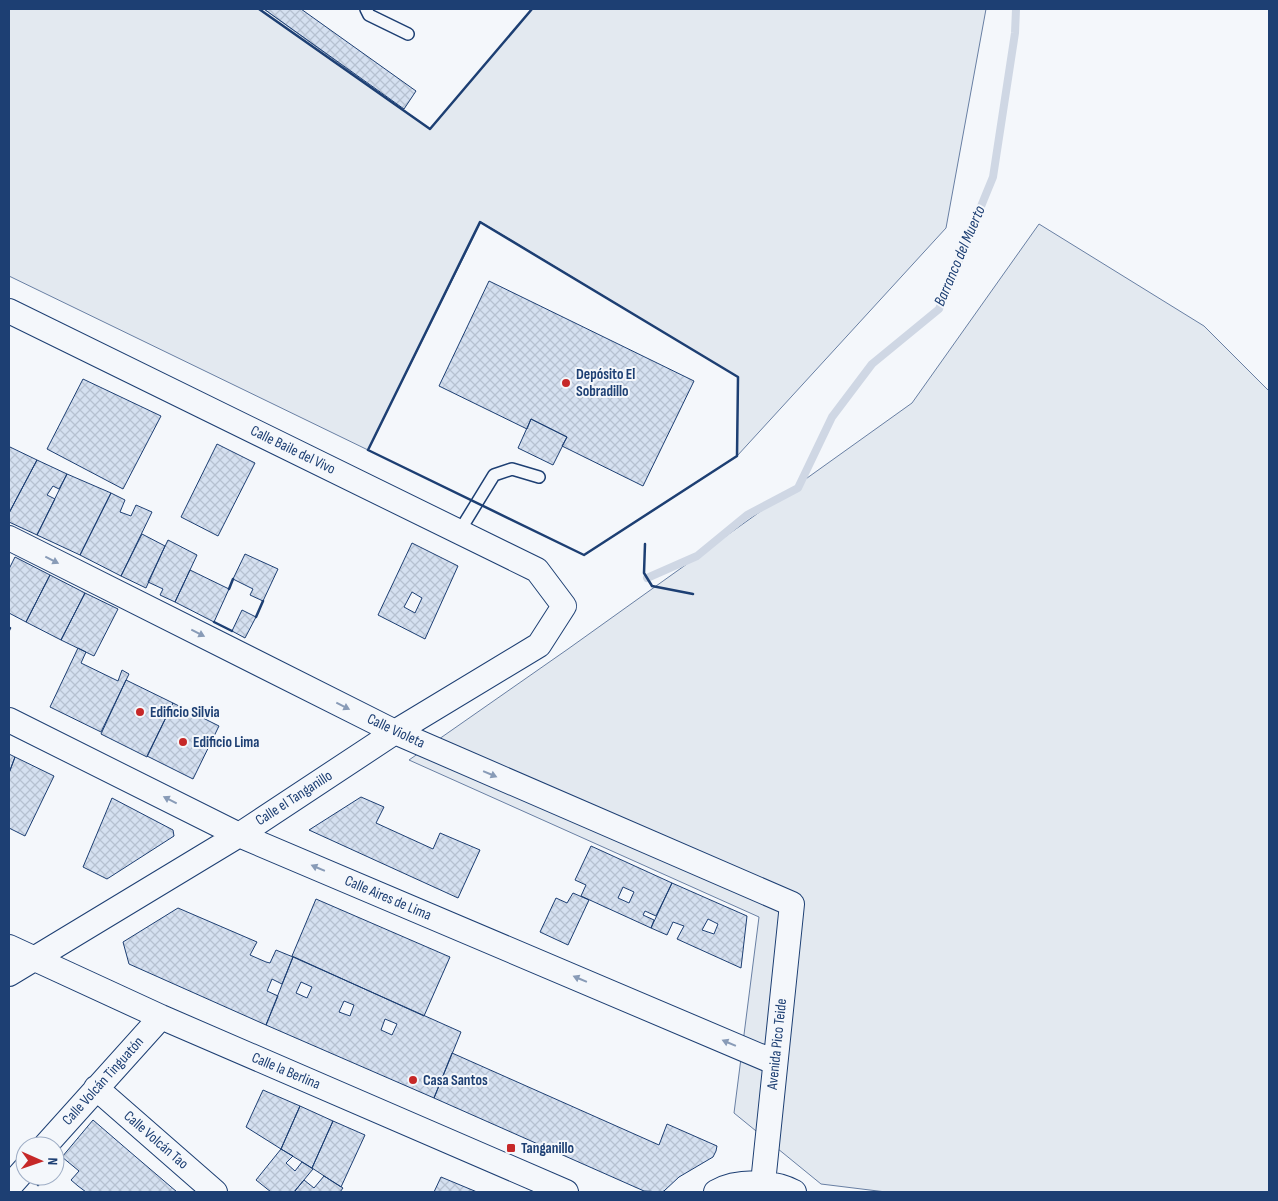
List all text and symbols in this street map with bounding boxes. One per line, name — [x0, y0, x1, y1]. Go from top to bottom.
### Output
water label: Barranco del Muerto — [930, 203, 990, 309]
place label: Depósito El Sobradillo — [576, 365, 635, 401]
marker: Depósito El Sobradillo — [560, 377, 572, 389]
street label: Calle Baile del Vivo — [247, 421, 339, 479]
one-way arrow — [45, 556, 59, 564]
one-way arrow — [190, 629, 205, 637]
one-way arrow — [336, 702, 350, 710]
place label: Edificio Silvia — [150, 703, 220, 722]
marker: Edificio Silvia — [134, 706, 146, 718]
street label: Calle Violeta — [364, 709, 428, 753]
place label: Edificio Lima — [193, 733, 259, 752]
marker: Edificio Lima — [177, 736, 189, 748]
street label: Calle el Tanganillo — [252, 766, 336, 830]
one-way arrow — [483, 770, 498, 778]
one-way arrow — [163, 796, 177, 804]
one-way arrow — [310, 864, 325, 872]
street label: Calle Aires de Lima — [342, 871, 434, 925]
one-way arrow — [573, 975, 587, 983]
street label: Avenida Pico Teide — [763, 998, 791, 1091]
street label: Calle Volcán Tinguatón — [58, 1033, 148, 1129]
one-way arrow — [722, 1038, 737, 1046]
street label: Calle la Berlina — [249, 1048, 323, 1094]
place label: Casa Santos — [423, 1071, 488, 1090]
marker: Casa Santos — [407, 1074, 419, 1086]
street label: Calle Volcán Tao — [120, 1107, 192, 1173]
north arrow — [15, 1136, 65, 1186]
place label: Tanganillo — [521, 1139, 574, 1158]
marker: Tanganillo — [505, 1142, 517, 1154]
text: N — [44, 1157, 61, 1165]

